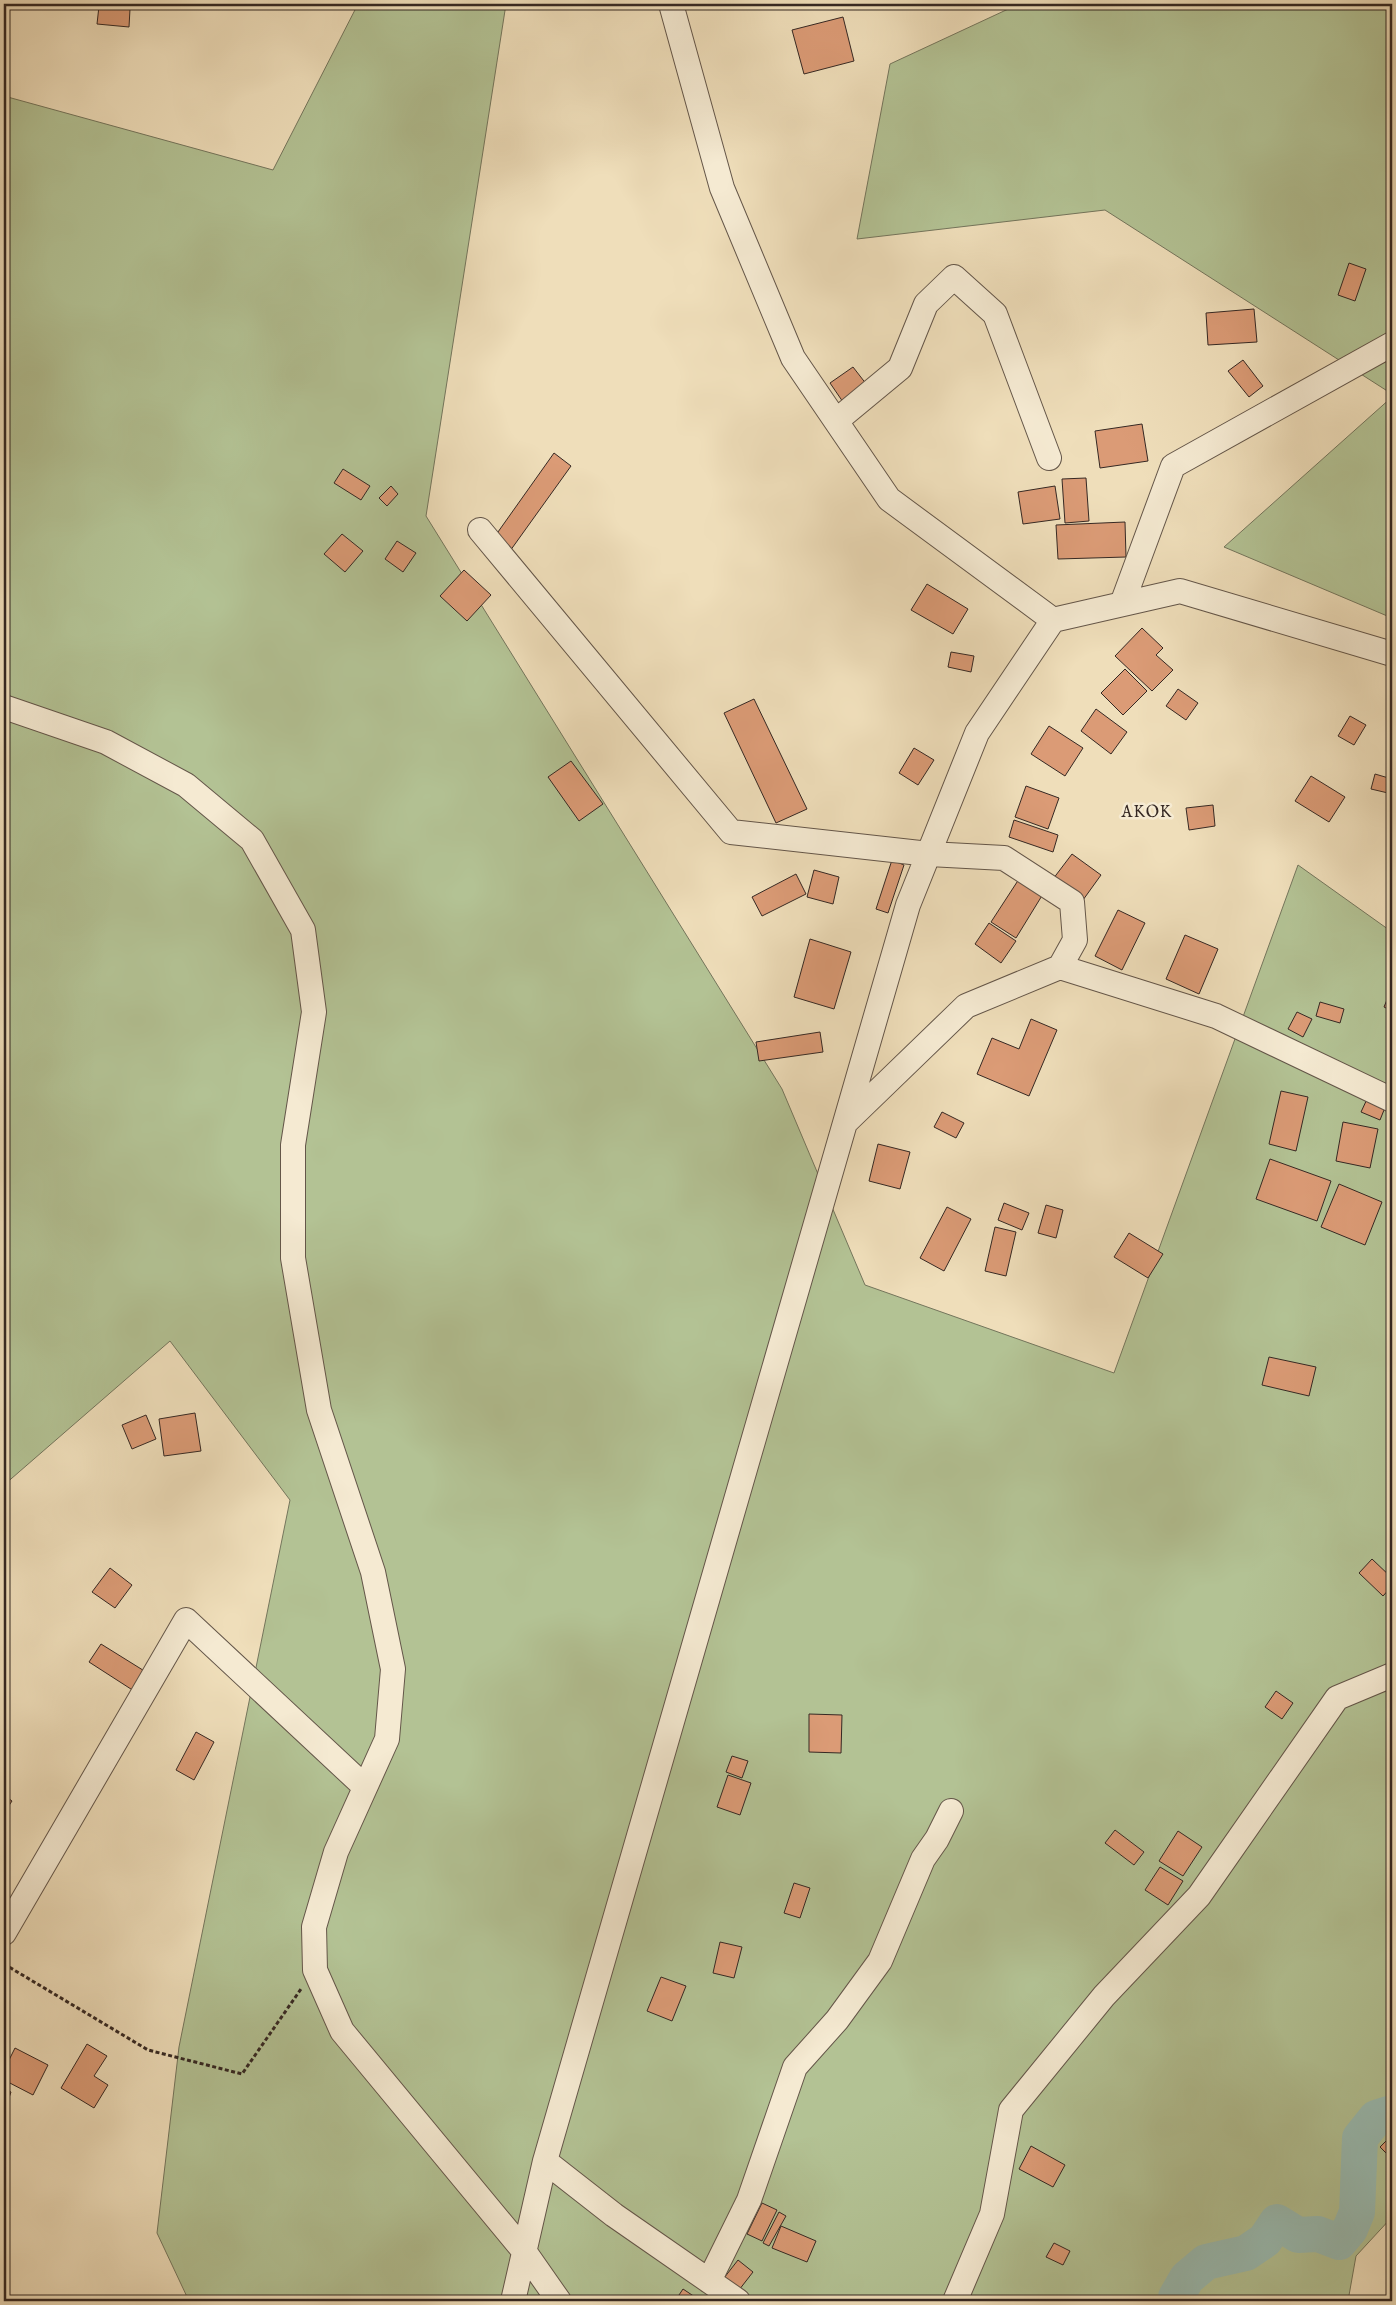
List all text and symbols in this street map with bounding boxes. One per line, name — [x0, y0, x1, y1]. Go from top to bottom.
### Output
district label: AKOK — [1121, 803, 1172, 823]

